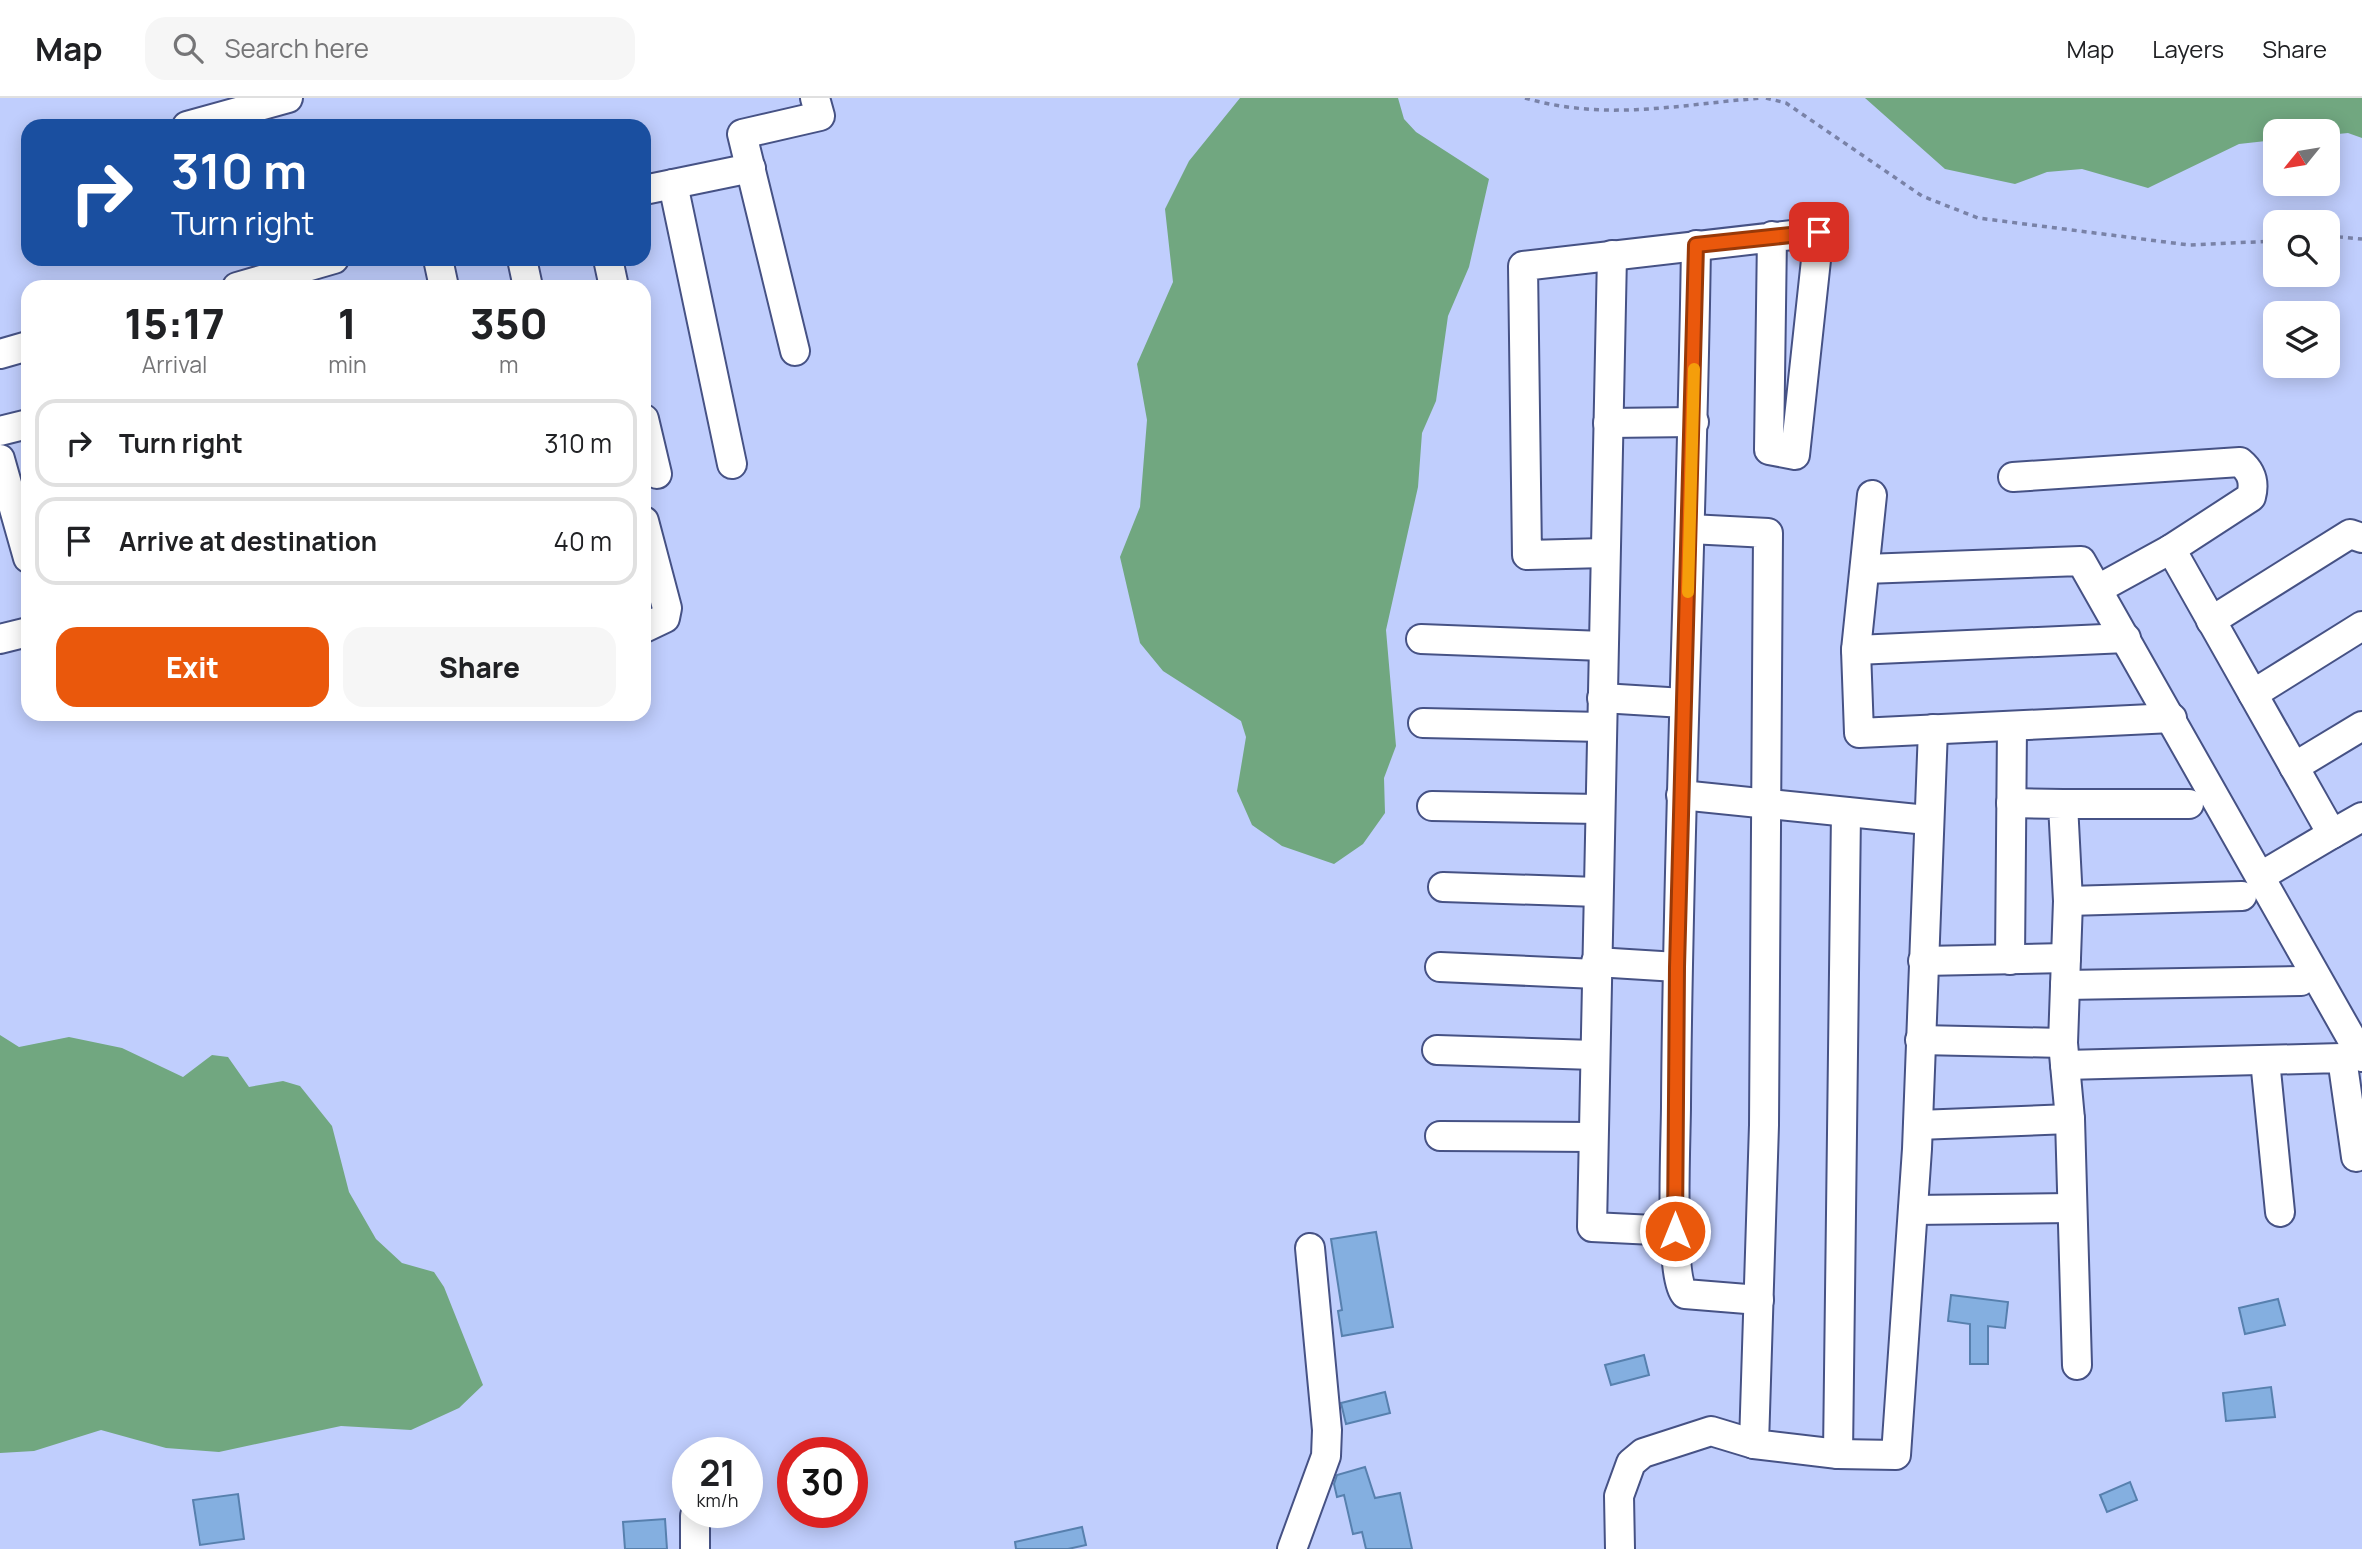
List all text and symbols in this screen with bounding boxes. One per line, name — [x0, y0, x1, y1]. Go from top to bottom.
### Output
search box — [145, 17, 635, 80]
text: Map — [35, 26, 103, 71]
icon: search — [169, 29, 207, 67]
text: Search here — [225, 30, 369, 66]
text: Map — [2067, 32, 2114, 65]
text: Layers — [2152, 32, 2224, 65]
text: Share — [2262, 32, 2327, 65]
north arrow — [2263, 119, 2340, 196]
map controls — [2263, 119, 2340, 378]
text: 310 m — [171, 137, 307, 204]
icon: right — [56, 147, 147, 238]
text: Turn right — [171, 201, 314, 245]
pin — [1789, 202, 1849, 262]
button: search — [2263, 210, 2340, 287]
icon: arrive — [1800, 213, 1838, 251]
text: 15:17 — [124, 294, 225, 352]
text: 1 — [338, 294, 357, 352]
text: 350 — [470, 294, 548, 352]
button: layers — [2263, 301, 2340, 378]
text: Arrival — [142, 348, 207, 380]
text: min — [328, 348, 367, 380]
text: m — [499, 348, 519, 380]
icon: right — [60, 424, 98, 462]
text: Turn right — [119, 425, 243, 461]
text: 310 m — [544, 425, 612, 461]
icon: arrive — [60, 522, 98, 560]
text: Arrive at destination — [119, 523, 377, 559]
text: 40 m — [554, 523, 612, 559]
button: Exit — [56, 627, 329, 707]
button: Share — [343, 627, 616, 707]
position arrow — [1638, 1194, 1712, 1268]
speed limit sign: 30 — [777, 1437, 868, 1528]
text: 21 — [699, 1449, 736, 1497]
text: km/h — [697, 1488, 738, 1512]

